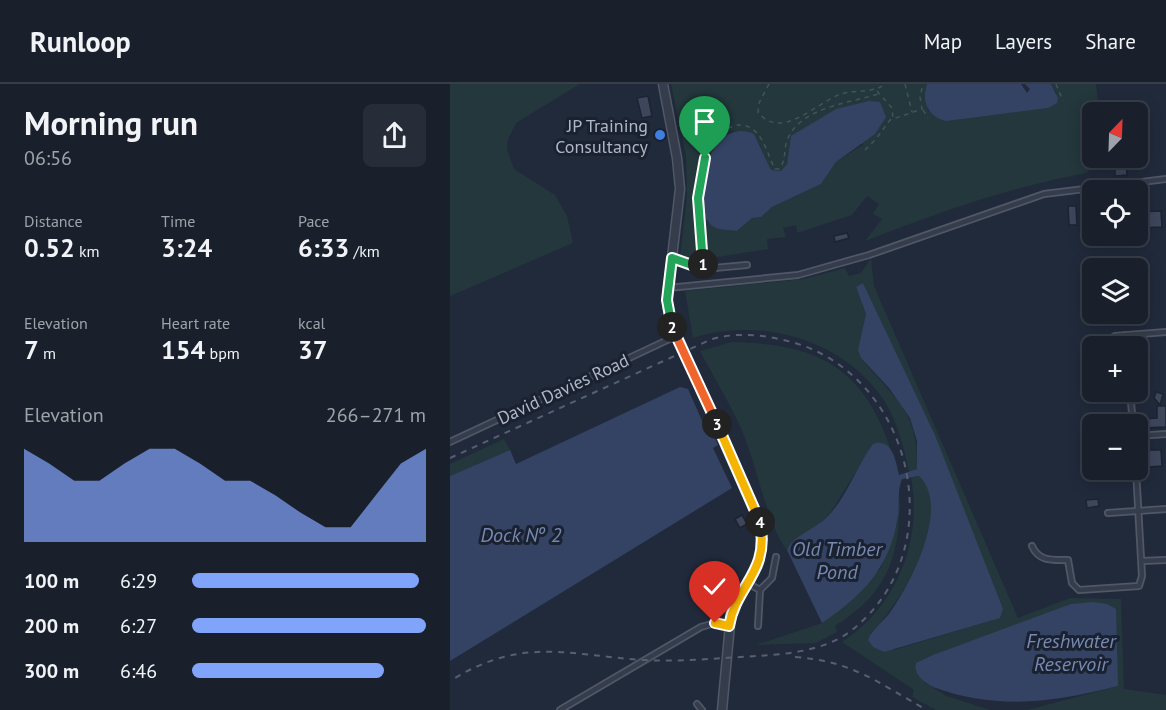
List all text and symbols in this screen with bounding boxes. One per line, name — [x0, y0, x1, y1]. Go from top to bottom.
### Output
text: Runloop — [30, 23, 131, 60]
text: Map — [924, 28, 962, 55]
text: Layers — [995, 28, 1052, 55]
text: Share — [1085, 28, 1136, 55]
pin — [679, 96, 730, 158]
text: Morning run — [24, 101, 198, 144]
north arrow — [1082, 102, 1148, 168]
map controls — [1082, 102, 1148, 480]
button: share — [363, 104, 426, 167]
icon: arrive — [688, 105, 721, 138]
place label: JP Training Consultancy — [555, 114, 649, 158]
marker: JP Training Consultancy — [653, 128, 667, 142]
text: 06:56 — [24, 145, 72, 171]
button: locate — [1082, 180, 1148, 246]
text: Distance — [24, 211, 83, 231]
text: Time — [161, 211, 195, 231]
text: Pace — [298, 211, 329, 231]
text: 0.52 — [24, 231, 75, 264]
text: 3:24 — [161, 231, 212, 264]
text: 6:33 — [298, 231, 349, 264]
text: km — [75, 241, 100, 261]
text: /km — [349, 241, 380, 261]
pin: 1 — [688, 249, 718, 279]
text: 1 — [698, 254, 708, 274]
button: layers — [1082, 258, 1148, 324]
pin: 2 — [657, 312, 687, 342]
text: Elevation — [24, 313, 88, 333]
text: Heart rate — [161, 313, 230, 333]
text: kcal — [298, 313, 325, 333]
text: 2 — [667, 317, 677, 337]
text: 7 — [24, 333, 39, 366]
text: 154 — [161, 333, 205, 366]
text: 37 — [298, 333, 327, 366]
button: + — [1082, 336, 1148, 402]
text: m — [39, 343, 56, 363]
text: bpm — [205, 343, 240, 363]
street label: David Davies Road — [494, 348, 632, 430]
text: Elevation — [24, 402, 104, 428]
text: 266–271 m — [326, 402, 426, 428]
pin: 3 — [702, 409, 732, 439]
text: 3 — [712, 414, 722, 434]
button: − — [1082, 414, 1148, 480]
pin: 4 — [745, 507, 775, 537]
text: 4 — [755, 512, 765, 532]
water label: Dock Nº 2 — [481, 522, 562, 548]
water label: Old Timber Pond — [792, 536, 883, 585]
pin — [689, 561, 740, 623]
text: 100 m — [24, 568, 79, 594]
text: 6:29 — [120, 568, 157, 594]
icon: check — [698, 570, 731, 603]
text: 200 m — [24, 613, 79, 639]
text: 6:27 — [120, 613, 157, 639]
water label: Freshwater Reservoir — [1026, 628, 1117, 677]
text: 300 m — [24, 658, 79, 684]
text: 6:46 — [120, 658, 157, 684]

